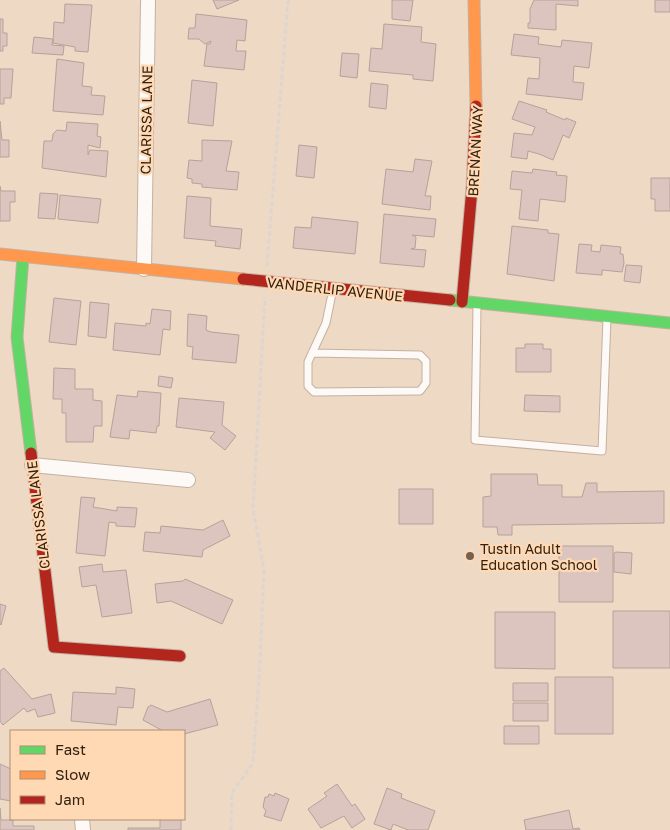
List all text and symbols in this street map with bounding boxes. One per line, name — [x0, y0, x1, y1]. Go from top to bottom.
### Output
street label: CLARISSA LANE — [137, 65, 155, 175]
street label: BRENAN WAY — [464, 105, 486, 197]
street label: VANDERLIP AVENUE — [266, 273, 404, 305]
street label: CLARISSA LANE — [23, 460, 53, 570]
place label: Tustin Adult Education School — [480, 540, 597, 573]
marker: Tustin Adult Education School — [464, 550, 476, 562]
legend — [10, 730, 185, 820]
text: Fast — [55, 740, 86, 758]
text: Slow — [55, 765, 90, 783]
text: Jam — [55, 790, 85, 808]

